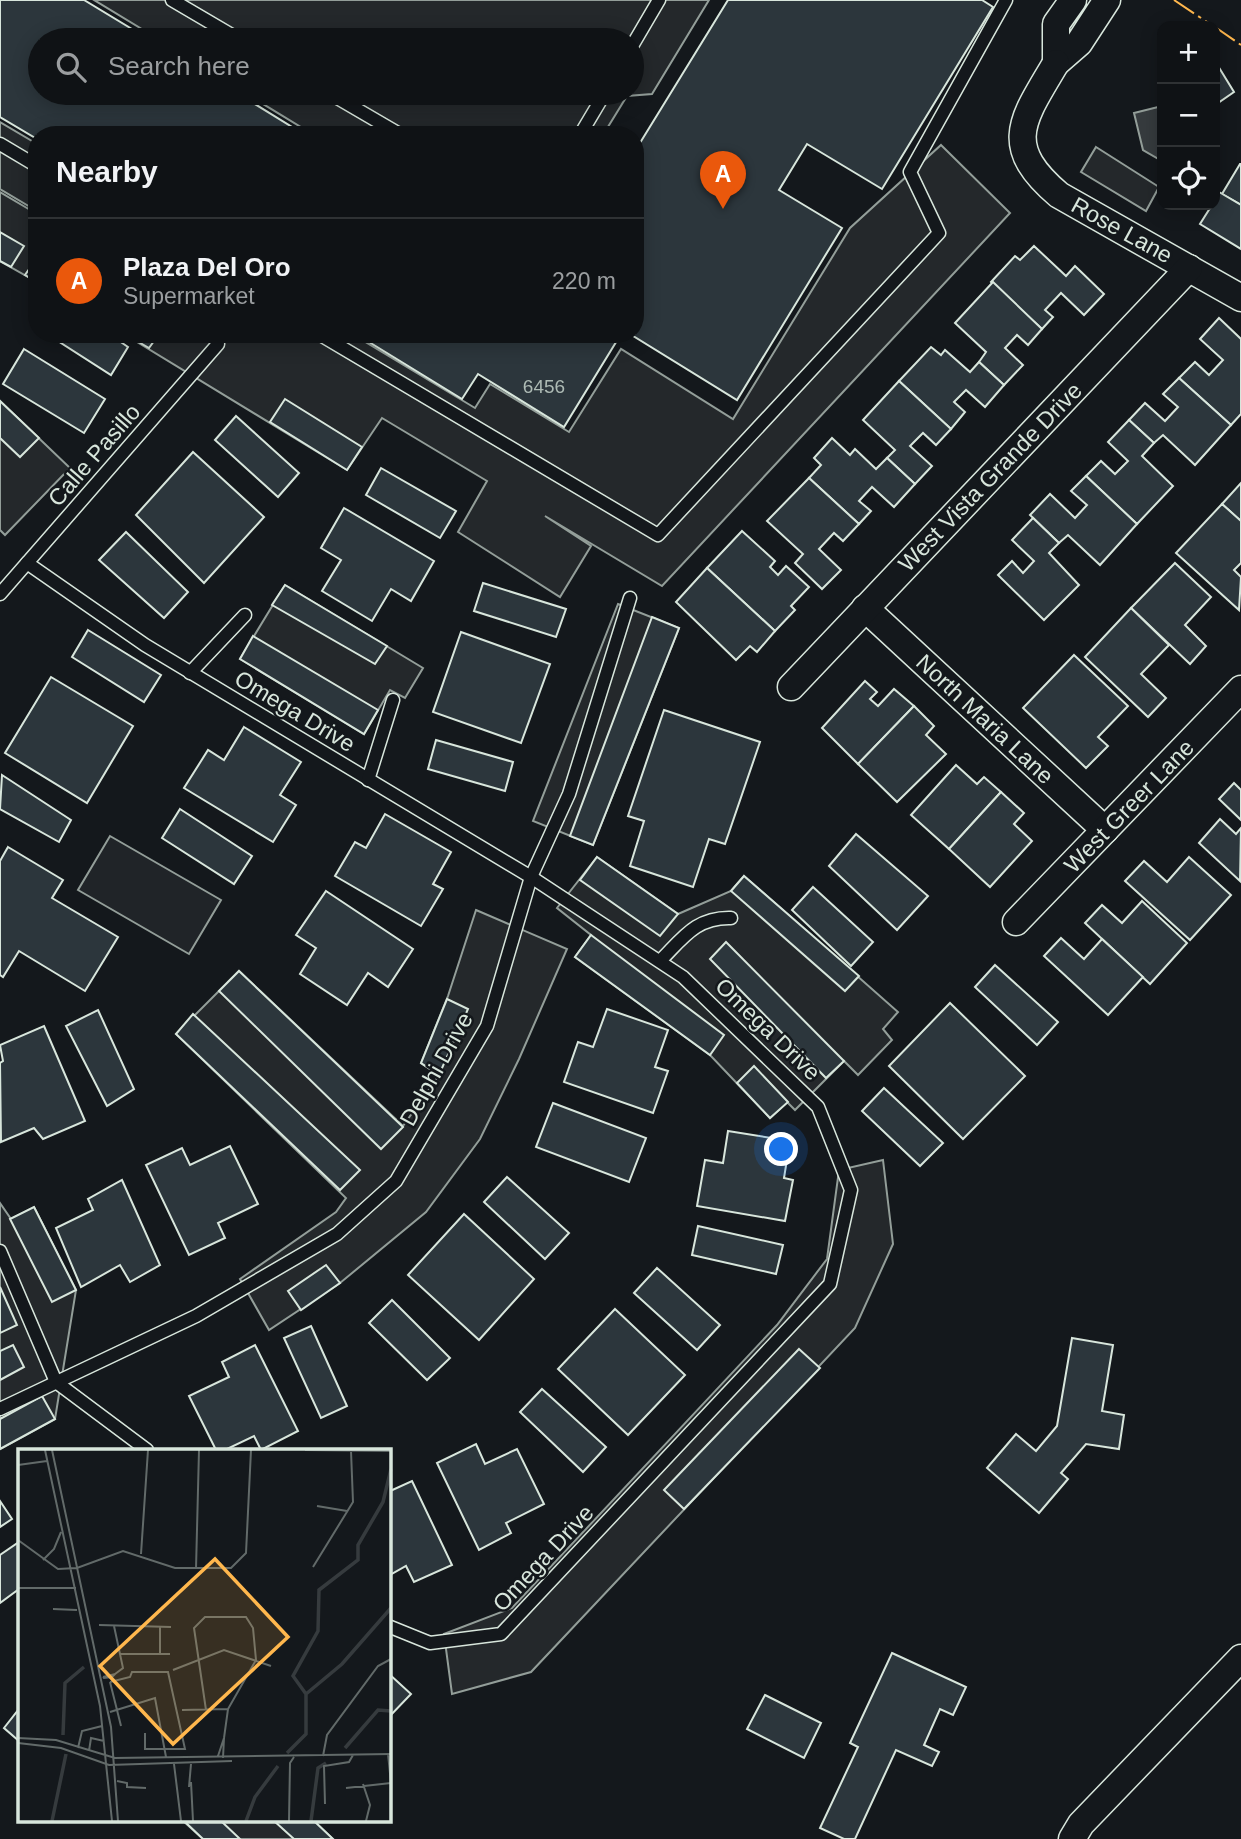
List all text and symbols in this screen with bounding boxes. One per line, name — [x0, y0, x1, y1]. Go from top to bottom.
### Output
map controls — [1157, 21, 1220, 210]
button: + — [1157, 21, 1220, 84]
search box — [28, 28, 644, 105]
icon: search — [52, 48, 90, 86]
text: Search here — [108, 51, 250, 81]
button: − — [1157, 84, 1220, 147]
button: locate — [1157, 147, 1220, 210]
pin: A — [700, 151, 746, 209]
text: Nearby — [56, 155, 158, 188]
street label: Rose Lane — [1067, 192, 1177, 268]
text: Plaza Del Oro — [123, 252, 291, 282]
text: A — [71, 268, 87, 294]
text: 220 m — [552, 268, 616, 294]
text: Supermarket — [123, 283, 255, 309]
house number: 6456 — [523, 376, 565, 397]
street label: West Vista Grande Drive — [893, 377, 1087, 577]
street label: Calle Pasillo — [43, 399, 145, 511]
street label: North Maria Lane — [911, 649, 1059, 789]
street label: Omega Drive — [230, 665, 360, 757]
street label: West Greer Lane — [1059, 734, 1199, 878]
street label: Omega Drive — [710, 973, 826, 1085]
street label: Delphi Drive — [394, 1008, 478, 1130]
your location — [764, 1132, 798, 1166]
inset map — [18, 1449, 390, 1822]
street label: Omega Drive — [487, 1500, 599, 1616]

